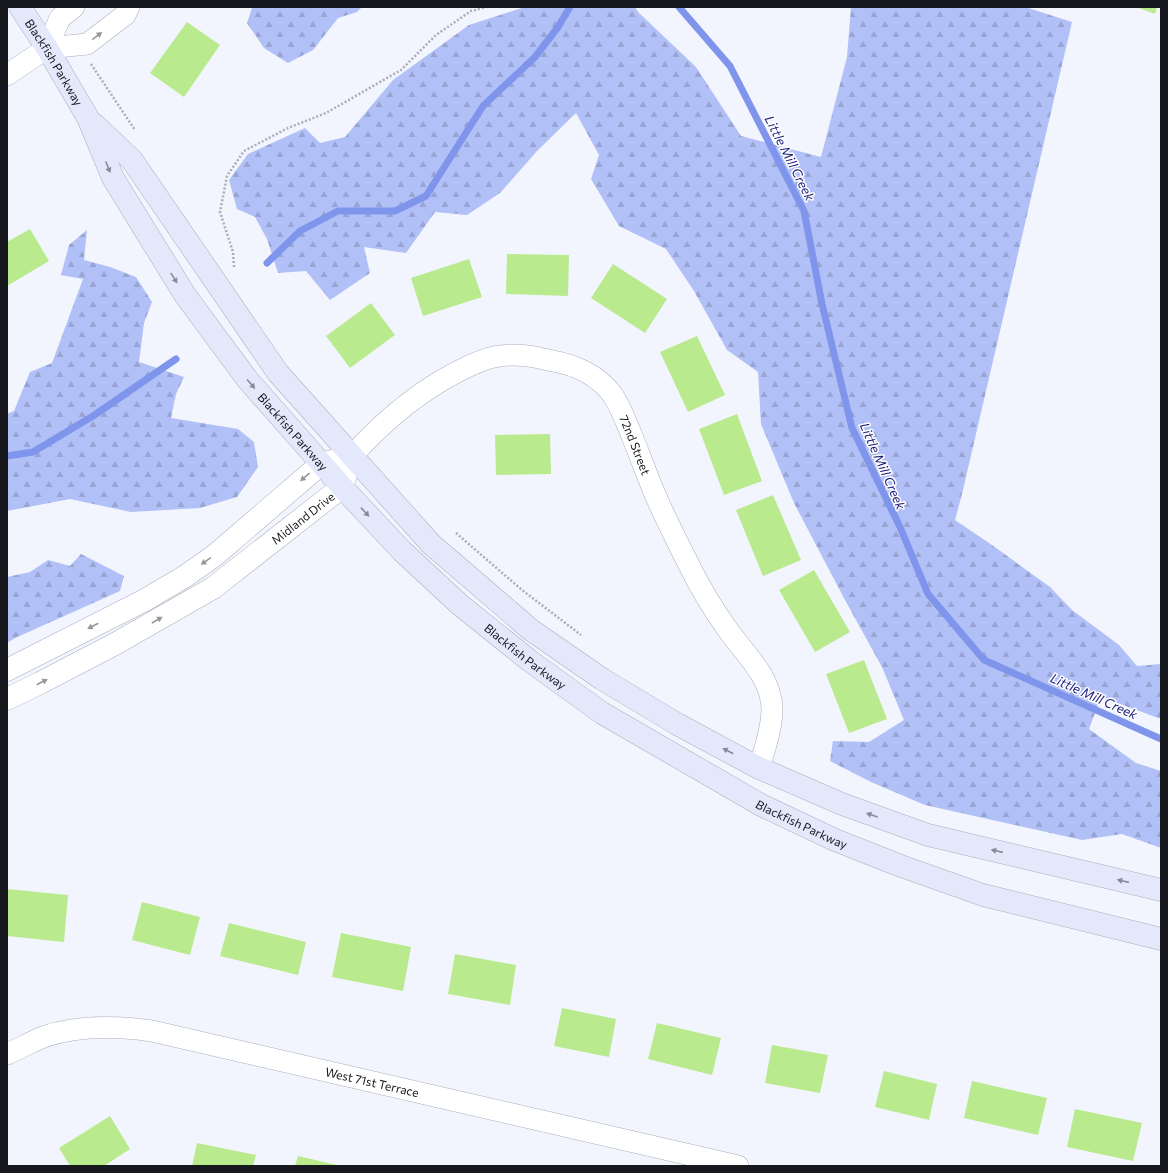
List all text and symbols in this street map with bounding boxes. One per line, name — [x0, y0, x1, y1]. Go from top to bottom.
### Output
street label: Blackfish Parkway — [23, 16, 86, 108]
one-way arrow — [92, 32, 103, 41]
water label: Little Mill Creek — [762, 113, 819, 204]
one-way arrow — [106, 161, 112, 173]
one-way arrow — [171, 272, 178, 284]
one-way arrow — [246, 378, 255, 389]
street label: Blackfish Parkway — [255, 390, 331, 473]
street label: 72nd Street — [617, 413, 653, 477]
water label: Little Mill Creek — [857, 420, 910, 513]
one-way arrow — [300, 473, 311, 482]
street label: Midland Drive — [268, 489, 337, 547]
one-way arrow — [360, 507, 370, 517]
one-way arrow — [201, 557, 211, 565]
one-way arrow — [151, 617, 162, 624]
street label: Blackfish Parkway — [482, 621, 569, 692]
one-way arrow — [88, 623, 99, 629]
water label: Little Mill Creek — [1048, 670, 1141, 723]
one-way arrow — [37, 679, 48, 685]
one-way arrow — [722, 748, 733, 755]
street label: Blackfish Parkway — [754, 797, 849, 851]
one-way arrow — [866, 812, 878, 818]
one-way arrow — [990, 848, 1002, 854]
one-way arrow — [1117, 878, 1129, 884]
street label: West 71st Terrace — [324, 1064, 420, 1099]

